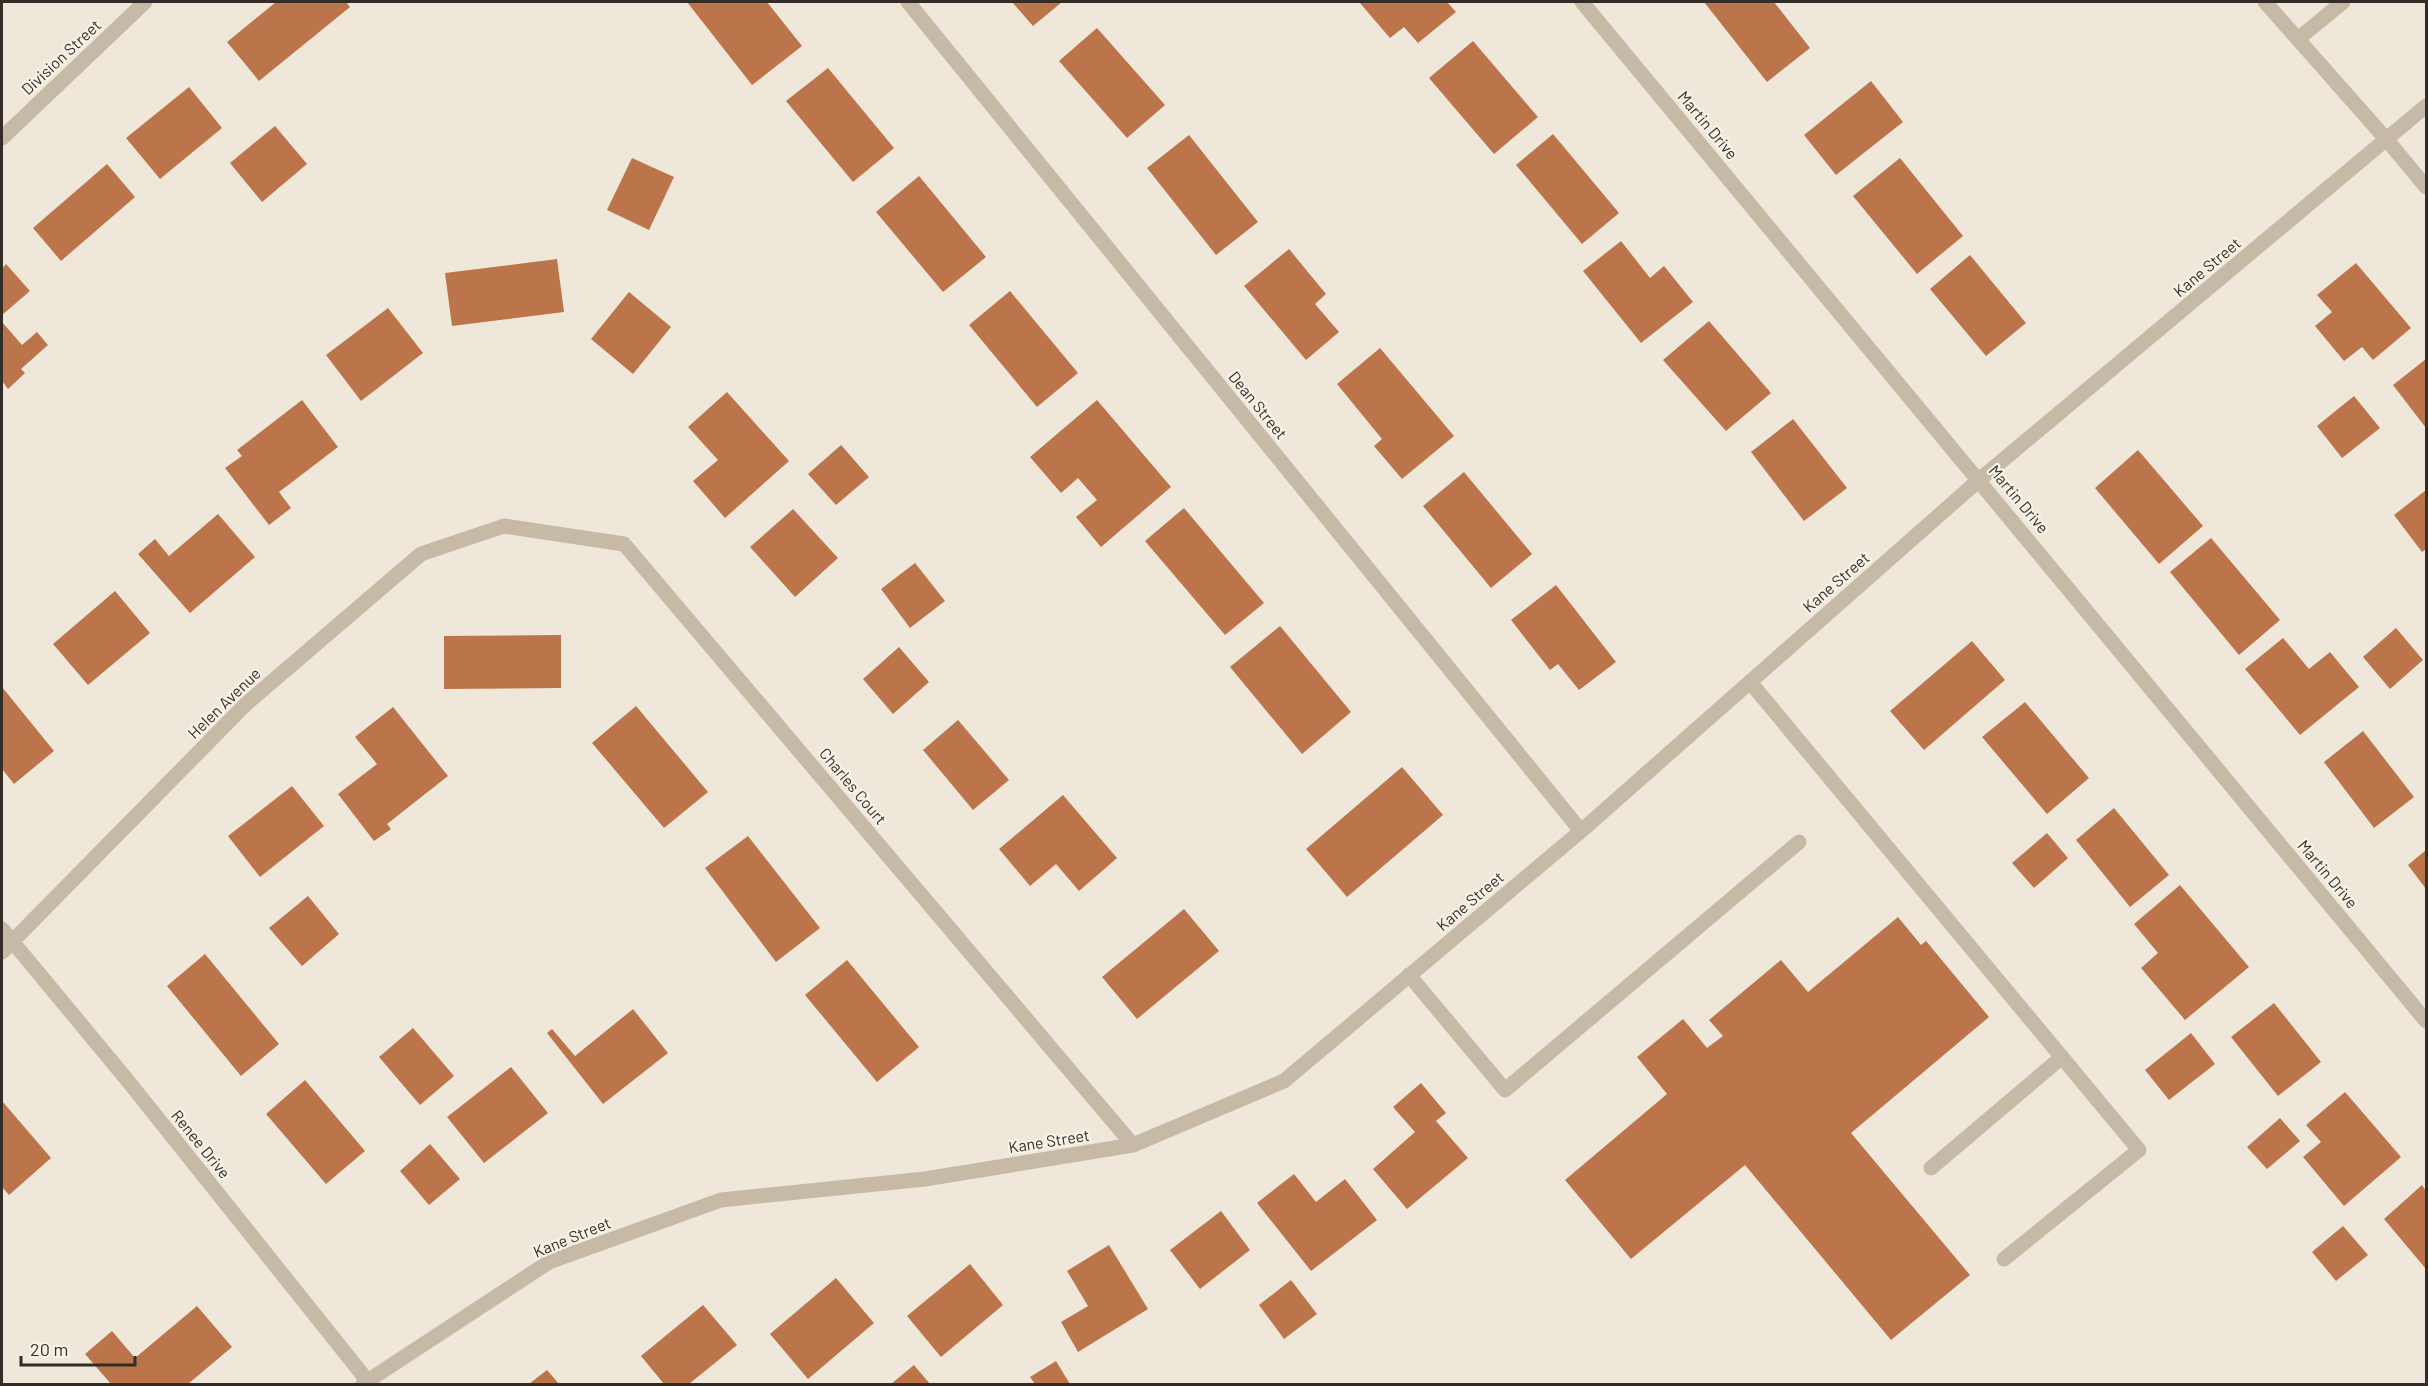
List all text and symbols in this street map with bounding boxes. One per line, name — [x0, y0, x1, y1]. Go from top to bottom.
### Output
street label: Division Street — [17, 15, 104, 98]
street label: Martin Drive — [1674, 87, 1742, 163]
street label: Kane Street — [2169, 233, 2244, 300]
street label: Dean Street — [1225, 367, 1292, 443]
street label: Martin Drive — [1985, 461, 2053, 537]
street label: Kane Street — [1799, 548, 1873, 616]
street label: Helen Avenue — [183, 663, 264, 742]
street label: Charles Court — [816, 744, 891, 828]
street label: Martin Drive — [2294, 836, 2362, 912]
street label: Kane Street — [1432, 867, 1507, 934]
street label: Renee Drive — [168, 1106, 235, 1182]
street label: Kane Street — [1007, 1125, 1091, 1156]
street label: Kane Street — [530, 1212, 613, 1261]
scale bar — [21, 1329, 135, 1367]
text: 20 m — [30, 1338, 68, 1360]

